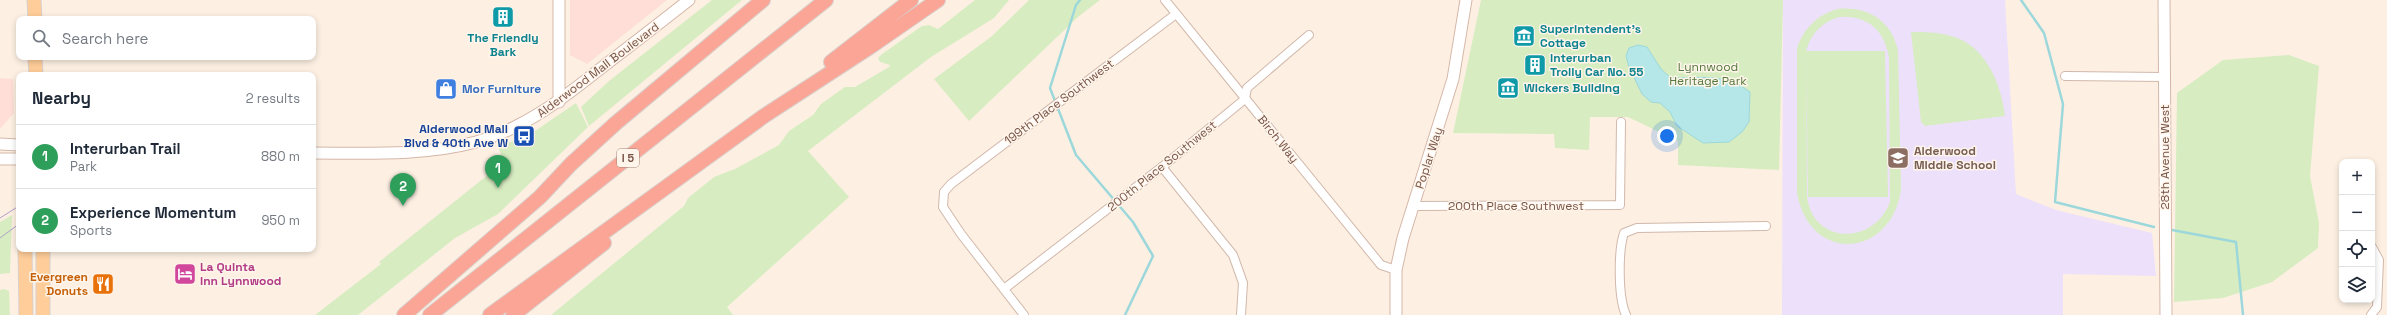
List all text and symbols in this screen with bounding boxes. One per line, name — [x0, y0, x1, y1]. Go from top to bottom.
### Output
building icon: The Friendly Bark — [490, 4, 516, 30]
search box — [16, 16, 316, 60]
street label: Alderwood Mall Boulevard — [534, 19, 662, 121]
place label: Superintendent's Cottage — [1540, 21, 1641, 51]
museum icon: Superintendent's Cottage — [1511, 23, 1537, 49]
icon: search — [30, 27, 52, 49]
text: Search here — [62, 29, 148, 48]
place label: The Friendly Bark — [467, 30, 539, 60]
place label: Interurban Trolly Car No. 55 — [1550, 50, 1643, 80]
building icon: Interurban Trolly Car No. 55 — [1522, 52, 1548, 78]
street label: 199th Place Southwest — [1001, 56, 1117, 148]
park label: Lynnwood Heritage Park — [1669, 59, 1747, 89]
museum icon: Wickers Building — [1495, 75, 1521, 101]
shop icon: Mor Furniture — [433, 76, 459, 102]
place label: Wickers Building — [1524, 80, 1620, 96]
place label: Mor Furniture — [462, 81, 541, 97]
text: Nearby — [32, 87, 91, 109]
text: 2 results — [246, 90, 300, 107]
street label: 28th Avenue West — [2157, 104, 2173, 210]
street label: Birch Way — [1254, 112, 1302, 166]
street label: 200th Place Southwest — [1104, 117, 1220, 215]
place label: Alderwood Mall Blvd & 40th Ave W — [404, 121, 508, 151]
bus stop icon: Alderwood Mall Blvd & 40th Ave W — [511, 123, 537, 149]
street label: Poplar Way — [1412, 125, 1446, 191]
your location — [1657, 126, 1677, 146]
text: Interurban Trail — [70, 139, 180, 158]
place label: Alderwood Middle School — [1914, 143, 1996, 173]
school or university icon: Alderwood Middle School — [1885, 145, 1911, 171]
text: 1 — [42, 148, 48, 165]
text: 880 m — [261, 148, 300, 165]
road number: I 5 — [617, 149, 639, 167]
pin: 1 — [485, 155, 511, 188]
text: Park — [70, 158, 97, 175]
map controls — [2339, 159, 2375, 303]
button: + — [2339, 159, 2375, 195]
pin: 2 — [390, 173, 416, 206]
button: − — [2339, 195, 2375, 231]
street label: 200th Place Southwest — [1448, 198, 1584, 214]
text: Experience Momentum — [70, 203, 236, 222]
text: 2 — [41, 212, 49, 229]
text: 950 m — [261, 212, 300, 229]
text: Sports — [70, 222, 112, 239]
button: locate — [2339, 231, 2375, 267]
place label: La Quinta Inn Lynnwood — [200, 259, 281, 289]
hotel icon: La Quinta Inn Lynnwood — [172, 261, 198, 287]
button: layers — [2339, 267, 2375, 303]
place label: Evergreen Donuts — [30, 269, 88, 299]
restaurant icon: Evergreen Donuts — [90, 271, 116, 297]

